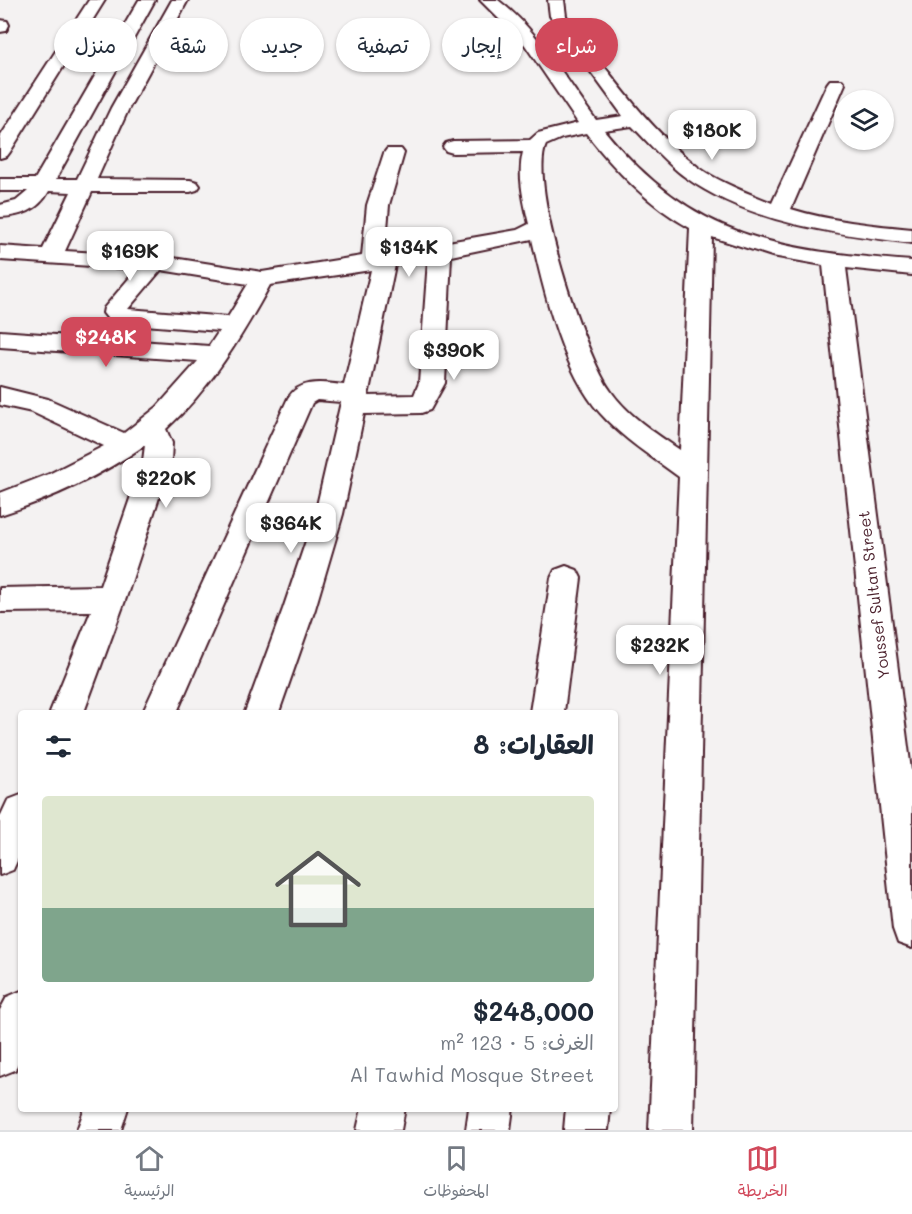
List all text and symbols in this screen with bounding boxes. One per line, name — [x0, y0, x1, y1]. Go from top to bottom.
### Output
chip: منزل — [54, 18, 137, 72]
chip: شقة — [149, 18, 228, 72]
chip: جديد — [240, 18, 324, 72]
chip: تصفية — [336, 18, 430, 72]
chip: إيجار — [442, 18, 523, 72]
chip: شراء — [535, 18, 618, 72]
map controls — [834, 90, 894, 150]
button: layers — [834, 90, 894, 150]
pin: $180K — [670, 110, 754, 161]
text: $180K — [682, 116, 742, 142]
pin: $134K — [367, 227, 451, 278]
pin: $169K — [88, 231, 172, 282]
text: $134K — [379, 233, 439, 259]
text: $169K — [101, 237, 159, 263]
pin: $248K — [64, 317, 148, 368]
text: $248K — [75, 323, 137, 349]
pin: $390K — [412, 330, 496, 381]
text: $390K — [423, 336, 485, 362]
pin: $220K — [124, 458, 208, 509]
text: $220K — [136, 464, 196, 490]
pin: $364K — [249, 503, 333, 554]
text: $364K — [260, 509, 322, 535]
street label: Youssef Sultan Street — [852, 510, 894, 680]
pin: $232K — [618, 625, 702, 676]
text: $232K — [630, 631, 690, 657]
text: العقارات: 8 — [473, 727, 594, 761]
icon: filters — [42, 730, 75, 763]
icon: home — [264, 835, 372, 943]
text: $248,000 — [473, 994, 594, 1028]
text: الغرف: 5 · 123 m² — [440, 1029, 594, 1055]
text: Al Tawhid Mosque Street — [349, 1061, 594, 1087]
tab: الرئيسية — [124, 1142, 175, 1205]
tab: المحفوظات — [423, 1142, 489, 1205]
tab: الخريطة — [738, 1142, 788, 1205]

